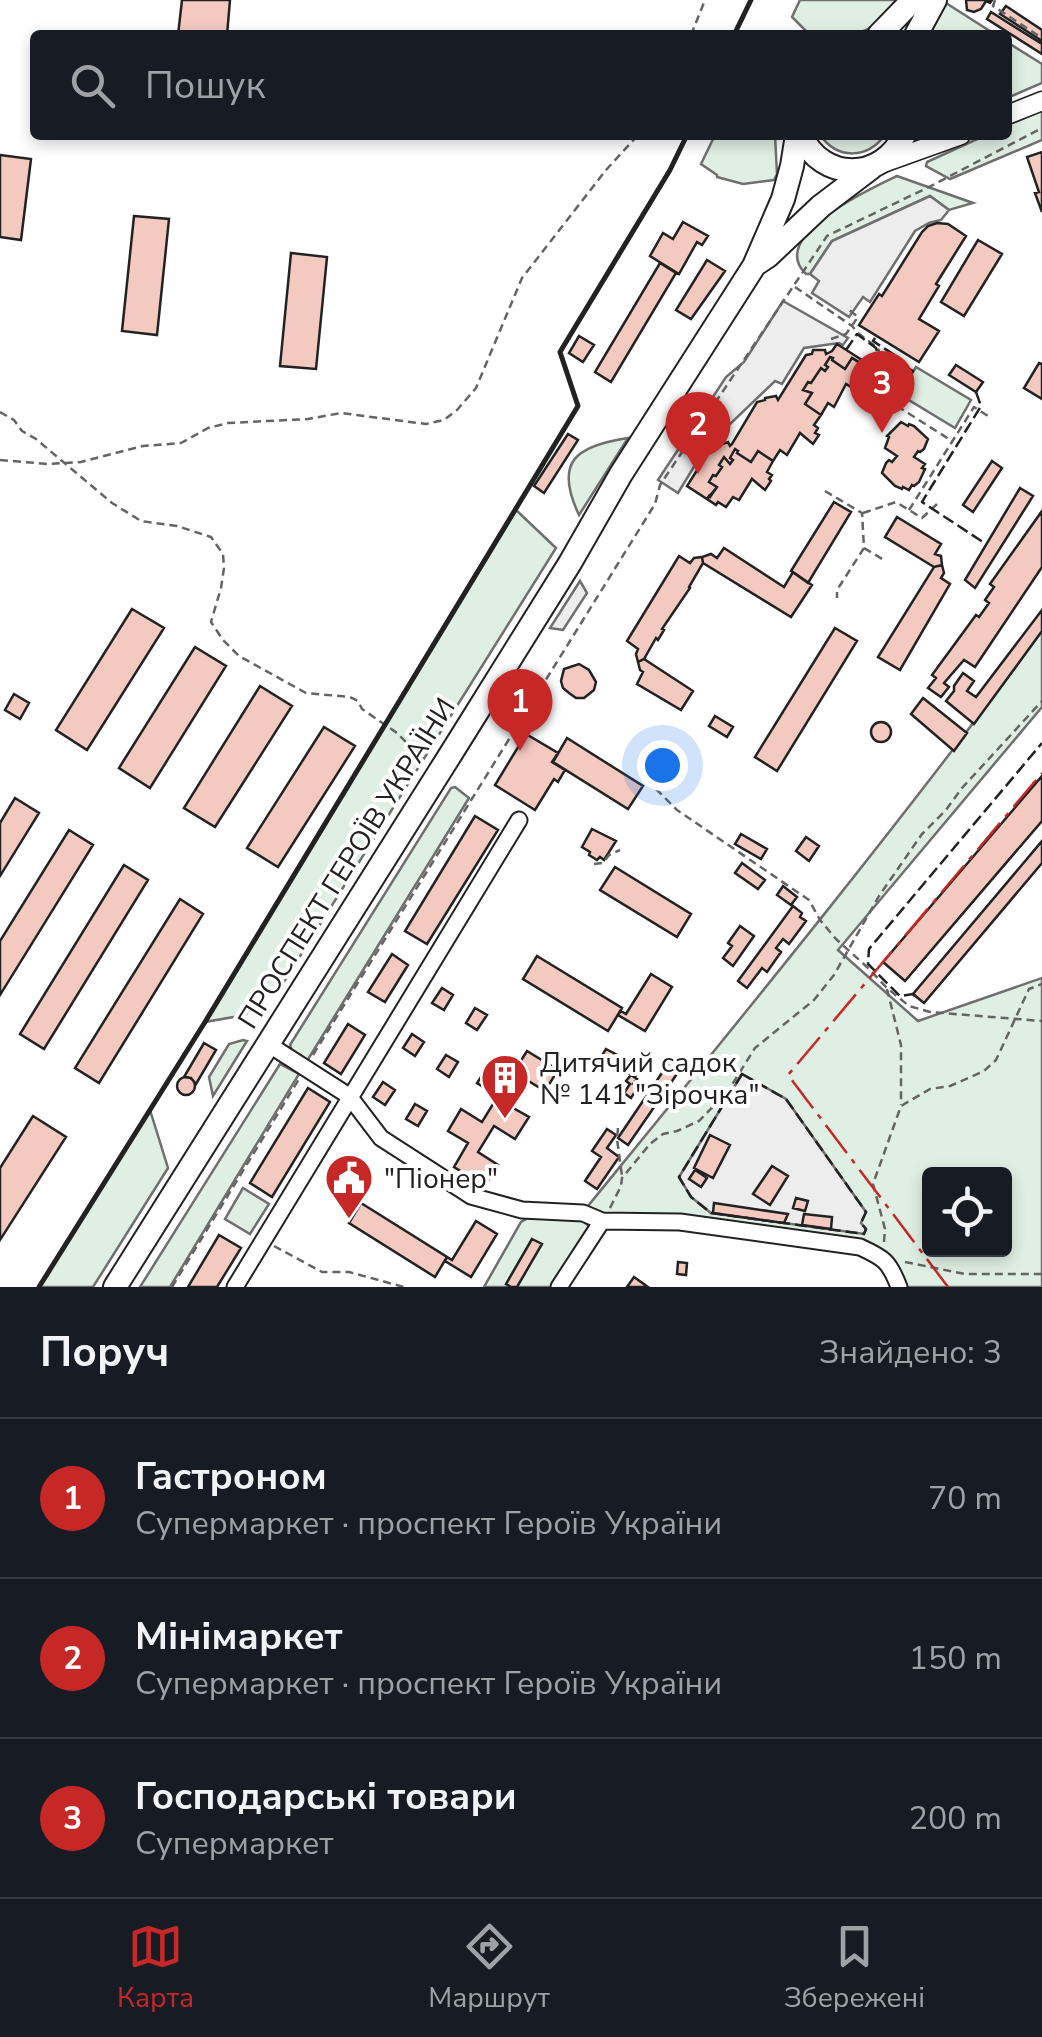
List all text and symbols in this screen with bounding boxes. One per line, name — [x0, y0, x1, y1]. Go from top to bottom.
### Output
search box — [30, 30, 1012, 140]
icon: search — [65, 58, 120, 113]
text: Пошук — [145, 60, 266, 111]
pin: 3 — [850, 350, 914, 433]
pin: 2 — [666, 392, 730, 474]
pin: 1 — [488, 668, 552, 751]
street label: ПРОСПЕКТ ГЕРОЇВ УКРАЇНИ — [229, 691, 465, 1036]
your location — [637, 740, 688, 791]
place label: Дитячий садок № 141 "Зірочка" — [540, 1044, 759, 1114]
building icon: Дитячий садок № 141 "Зірочка" — [479, 1052, 531, 1120]
public building icon: "Піонер" — [323, 1152, 375, 1220]
place label: "Піонер" — [384, 1160, 498, 1198]
map controls — [922, 1167, 1012, 1257]
button: locate — [922, 1167, 1012, 1257]
text: Поруч — [40, 1324, 169, 1381]
text: Знайдено: 3 — [819, 1331, 1002, 1374]
text: Гастроном — [135, 1451, 327, 1502]
text: 1 — [63, 1477, 82, 1520]
text: 70 m — [928, 1477, 1002, 1520]
text: Супермаркет · проспект Героїв України — [135, 1502, 722, 1545]
text: Мінімаркет — [135, 1611, 343, 1662]
text: 2 — [63, 1637, 82, 1680]
text: 150 m — [909, 1637, 1002, 1680]
text: Супермаркет · проспект Героїв України — [135, 1662, 722, 1705]
text: Господарські товари — [135, 1771, 517, 1822]
text: 3 — [63, 1797, 82, 1840]
text: 200 m — [909, 1797, 1002, 1840]
text: Супермаркет — [135, 1822, 333, 1865]
tab: Карта — [117, 1919, 194, 2017]
tab: Маршрут — [428, 1919, 550, 2017]
tab: Збережені — [784, 1919, 925, 2017]

